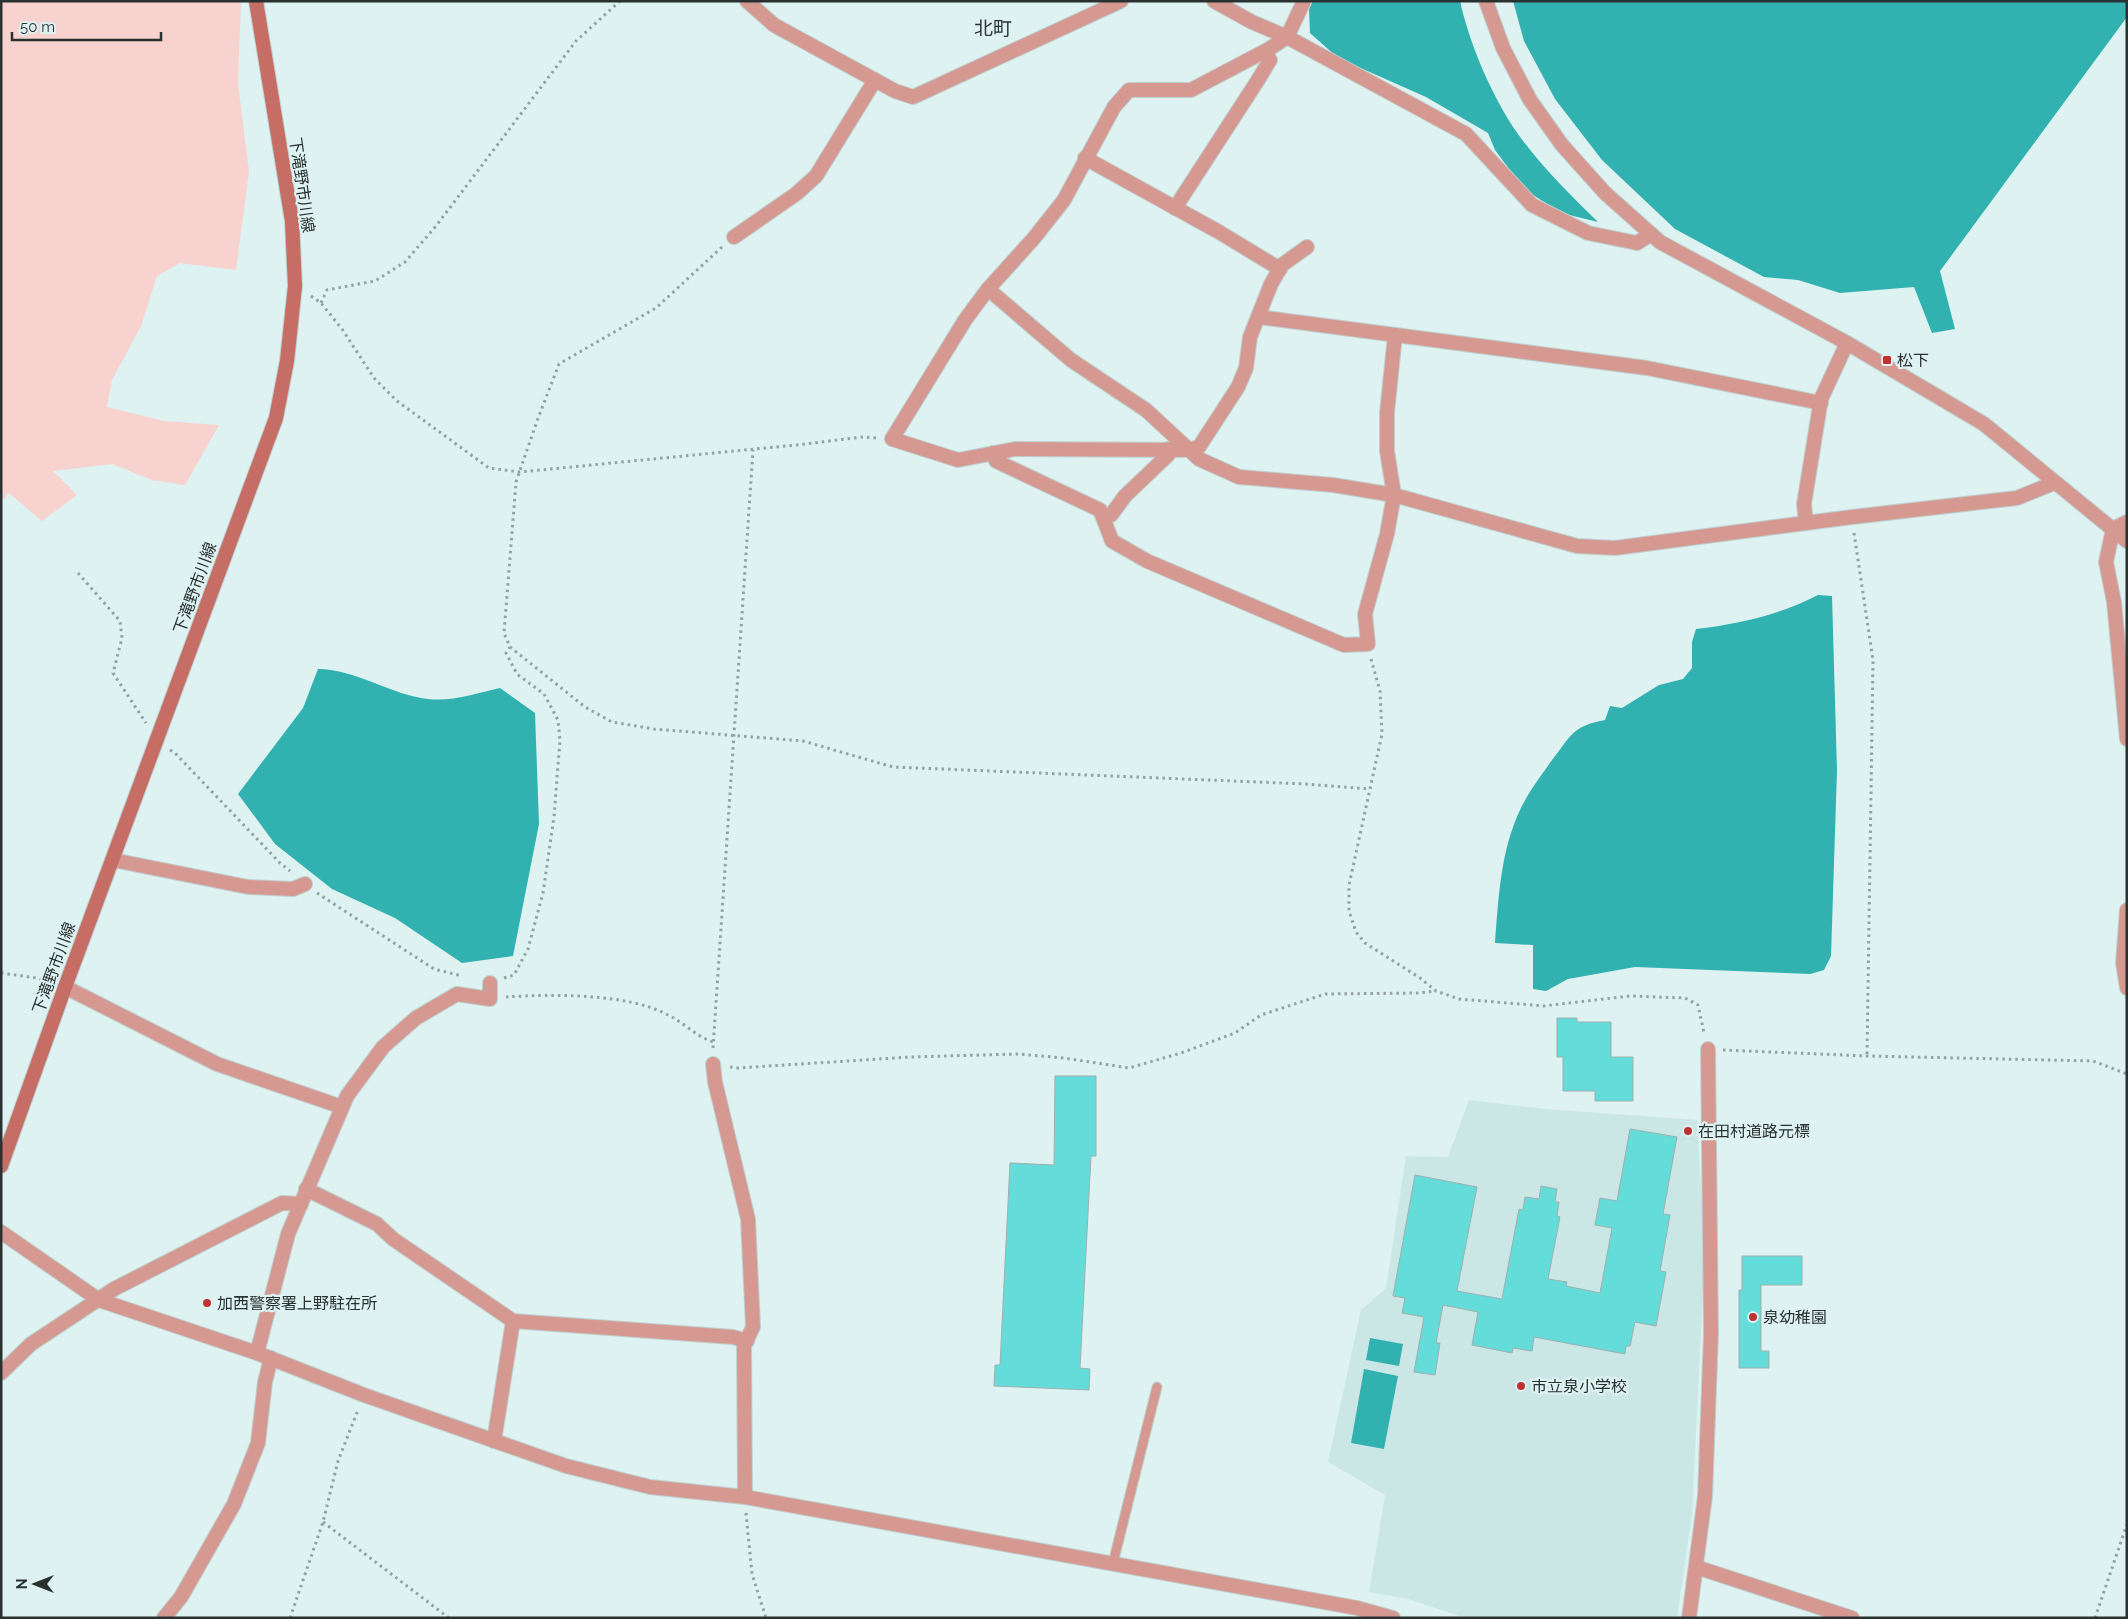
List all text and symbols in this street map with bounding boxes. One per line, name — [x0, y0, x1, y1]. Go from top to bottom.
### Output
scale bar — [12, 10, 161, 42]
district label: 北町 — [974, 17, 1012, 39]
text: 50 m — [20, 18, 55, 36]
street label: 下滝野市川線 — [286, 136, 318, 234]
place label: 松下 — [1897, 351, 1929, 370]
marker: 松下 — [1881, 354, 1893, 366]
street label: 下滝野市川線 — [170, 540, 220, 636]
street label: 下滝野市川線 — [29, 920, 79, 1016]
place label: 在田村道路元標 — [1698, 1122, 1810, 1141]
marker: 在田村道路元標 — [1682, 1125, 1694, 1137]
place label: 加西警察署上野駐在所 — [217, 1294, 377, 1313]
marker: 加西警察署上野駐在所 — [201, 1297, 213, 1309]
place label: 泉幼稚園 — [1763, 1308, 1827, 1327]
marker: 泉幼稚園 — [1747, 1311, 1759, 1323]
place label: 市立泉小学校 — [1531, 1377, 1627, 1396]
marker: 市立泉小学校 — [1515, 1380, 1527, 1392]
north arrow — [10, 1559, 60, 1609]
text: N — [14, 1579, 30, 1589]

